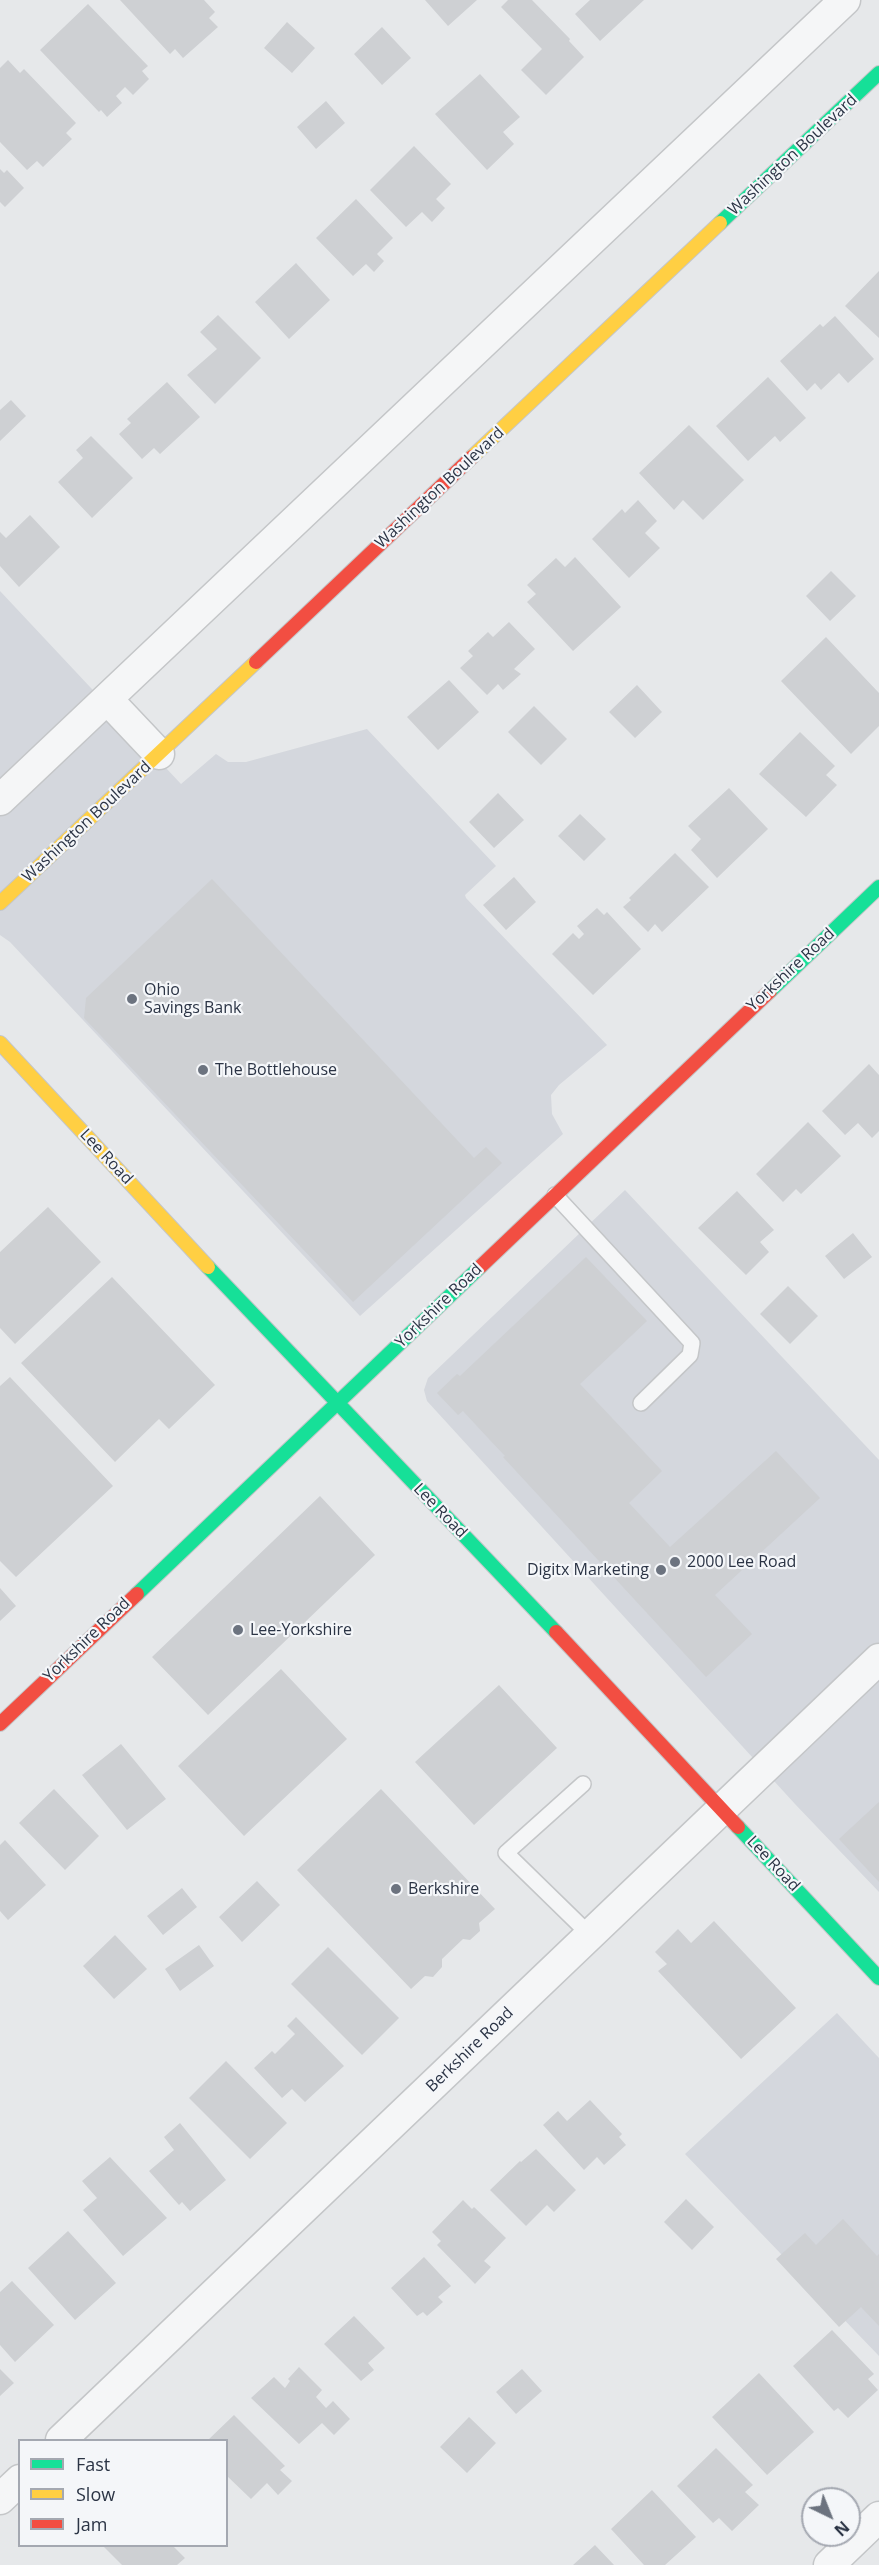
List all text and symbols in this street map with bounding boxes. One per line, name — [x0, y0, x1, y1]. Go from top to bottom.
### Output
street label: Washington Boulevard — [725, 90, 861, 220]
street label: Washington Boulevard — [372, 423, 508, 553]
street label: Washington Boulevard — [19, 757, 155, 887]
street label: Yorkshire Road — [743, 924, 839, 1016]
place label: Ohio Savings Bank — [144, 980, 241, 1018]
marker: Ohio Savings Bank — [125, 992, 139, 1006]
place label: The Bottlehouse — [215, 1060, 337, 1080]
marker: The Bottlehouse — [196, 1063, 210, 1077]
street label: Lee Road — [76, 1125, 136, 1189]
street label: Yorkshire Road — [392, 1260, 486, 1352]
street label: Lee Road — [409, 1480, 471, 1542]
place label: 2000 Lee Road — [687, 1552, 796, 1572]
marker: 2000 Lee Road — [668, 1555, 682, 1569]
place label: Digitx Marketing — [527, 1560, 649, 1580]
marker: Digitx Marketing — [654, 1563, 668, 1577]
street label: Yorkshire Road — [40, 1594, 134, 1686]
place label: Lee-Yorkshire — [250, 1620, 352, 1640]
marker: Lee-Yorkshire — [231, 1623, 245, 1637]
street label: Lee Road — [743, 1832, 803, 1896]
place label: Berkshire — [408, 1879, 479, 1899]
marker: Berkshire — [389, 1882, 403, 1896]
street label: Berkshire Road — [422, 2004, 518, 2096]
legend — [18, 2439, 228, 2547]
text: Fast — [76, 2452, 110, 2476]
text: Slow — [76, 2482, 115, 2506]
north arrow — [801, 2487, 861, 2547]
text: Jam — [76, 2512, 108, 2536]
text: N — [830, 2516, 854, 2541]

